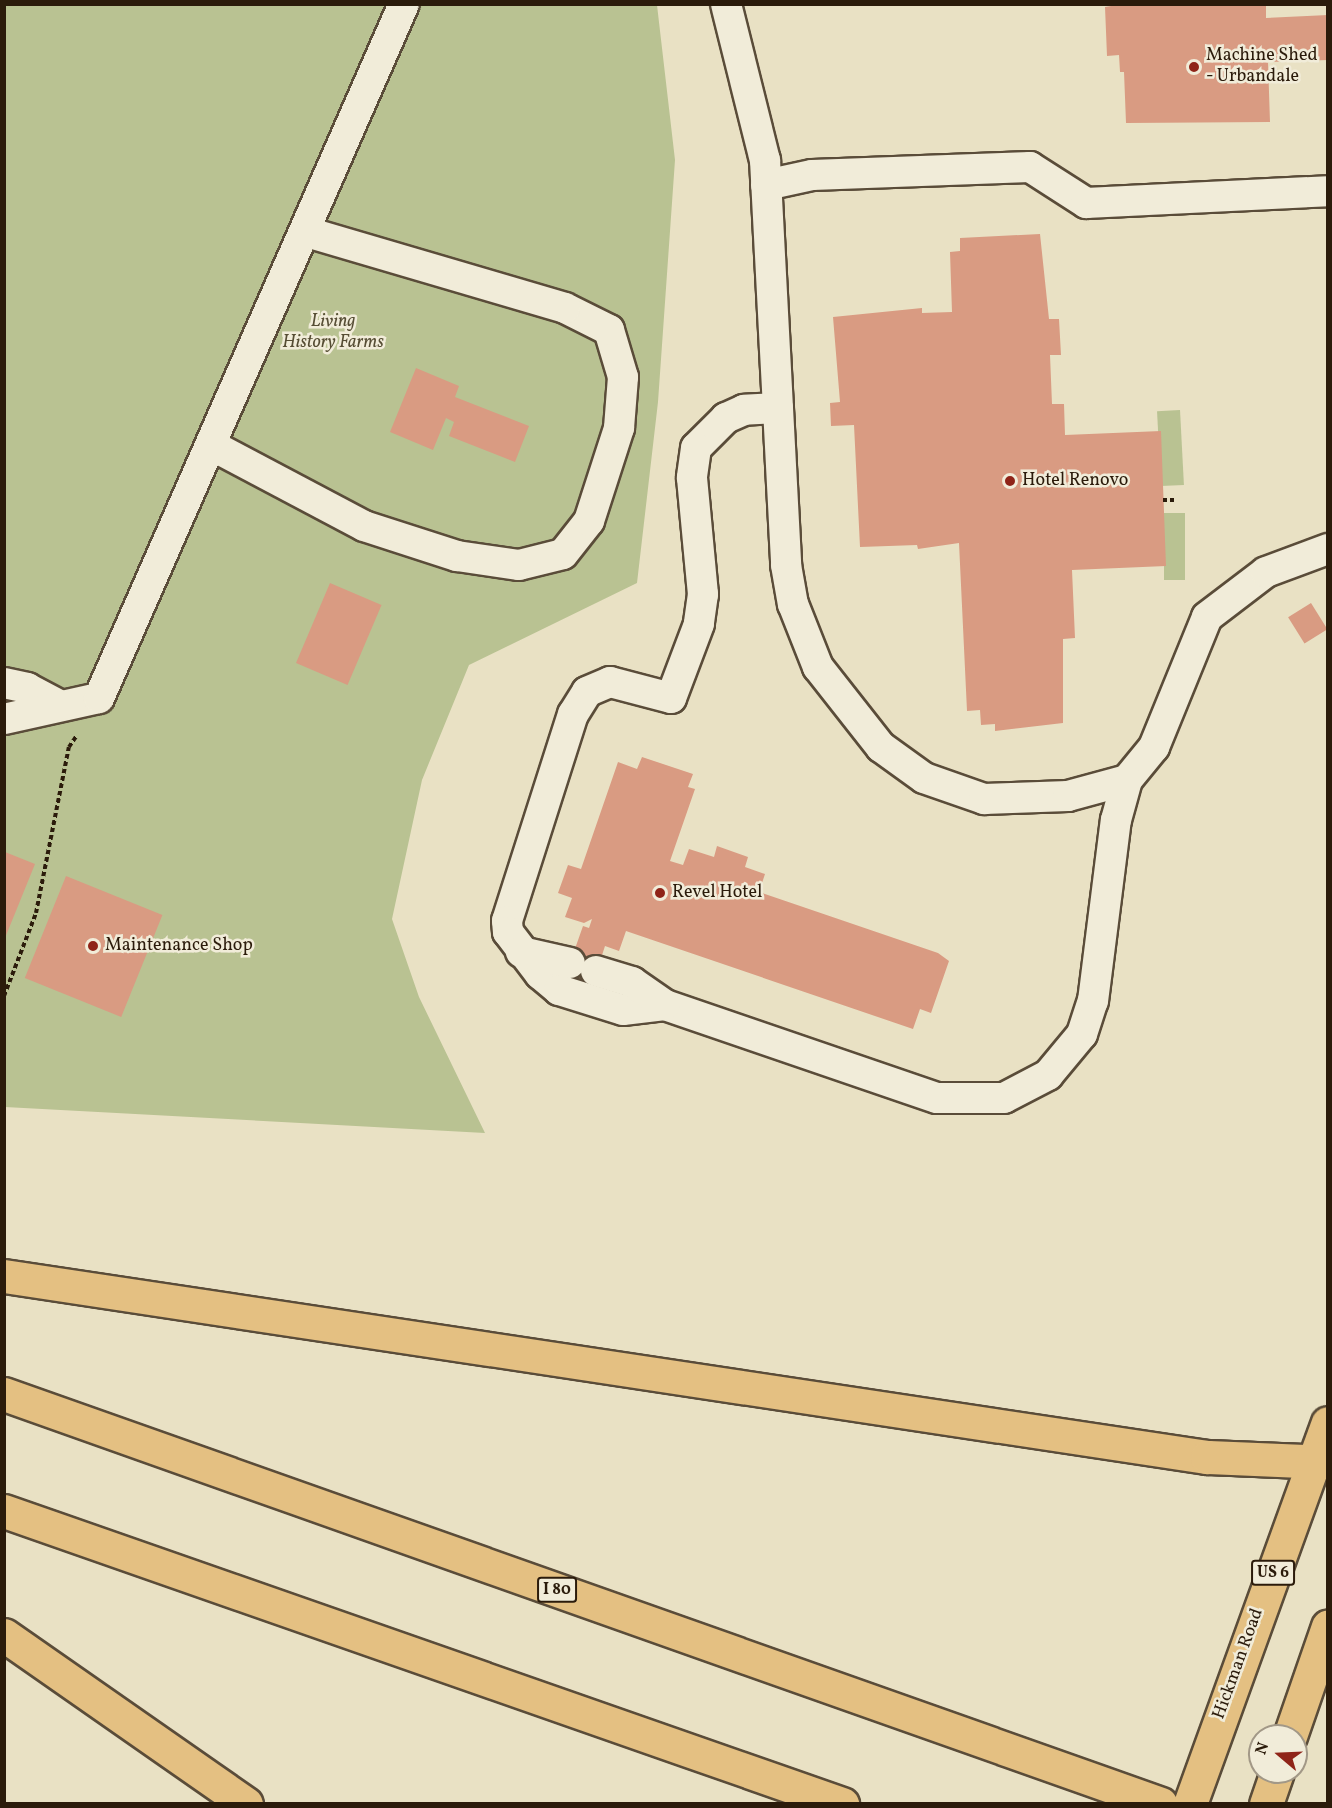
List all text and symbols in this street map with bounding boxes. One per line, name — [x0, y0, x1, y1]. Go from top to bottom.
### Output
place label: Machine Shed - Urbandale — [1206, 46, 1318, 88]
marker: Machine Shed - Urbandale — [1187, 60, 1201, 74]
park label: Living History Farms — [282, 312, 384, 354]
place label: Hotel Renovo — [1022, 470, 1128, 492]
marker: Hotel Renovo — [1003, 474, 1017, 488]
place label: Revel Hotel — [672, 882, 762, 904]
marker: Revel Hotel — [653, 886, 667, 900]
place label: Maintenance Shop — [105, 935, 253, 957]
marker: Maintenance Shop — [86, 939, 100, 953]
road number: US 6 — [1250, 1560, 1296, 1586]
road number: I 80 — [536, 1577, 578, 1603]
street label: Hickman Road — [1209, 1606, 1269, 1722]
north arrow — [1248, 1724, 1308, 1784]
text: N — [1251, 1740, 1275, 1758]

